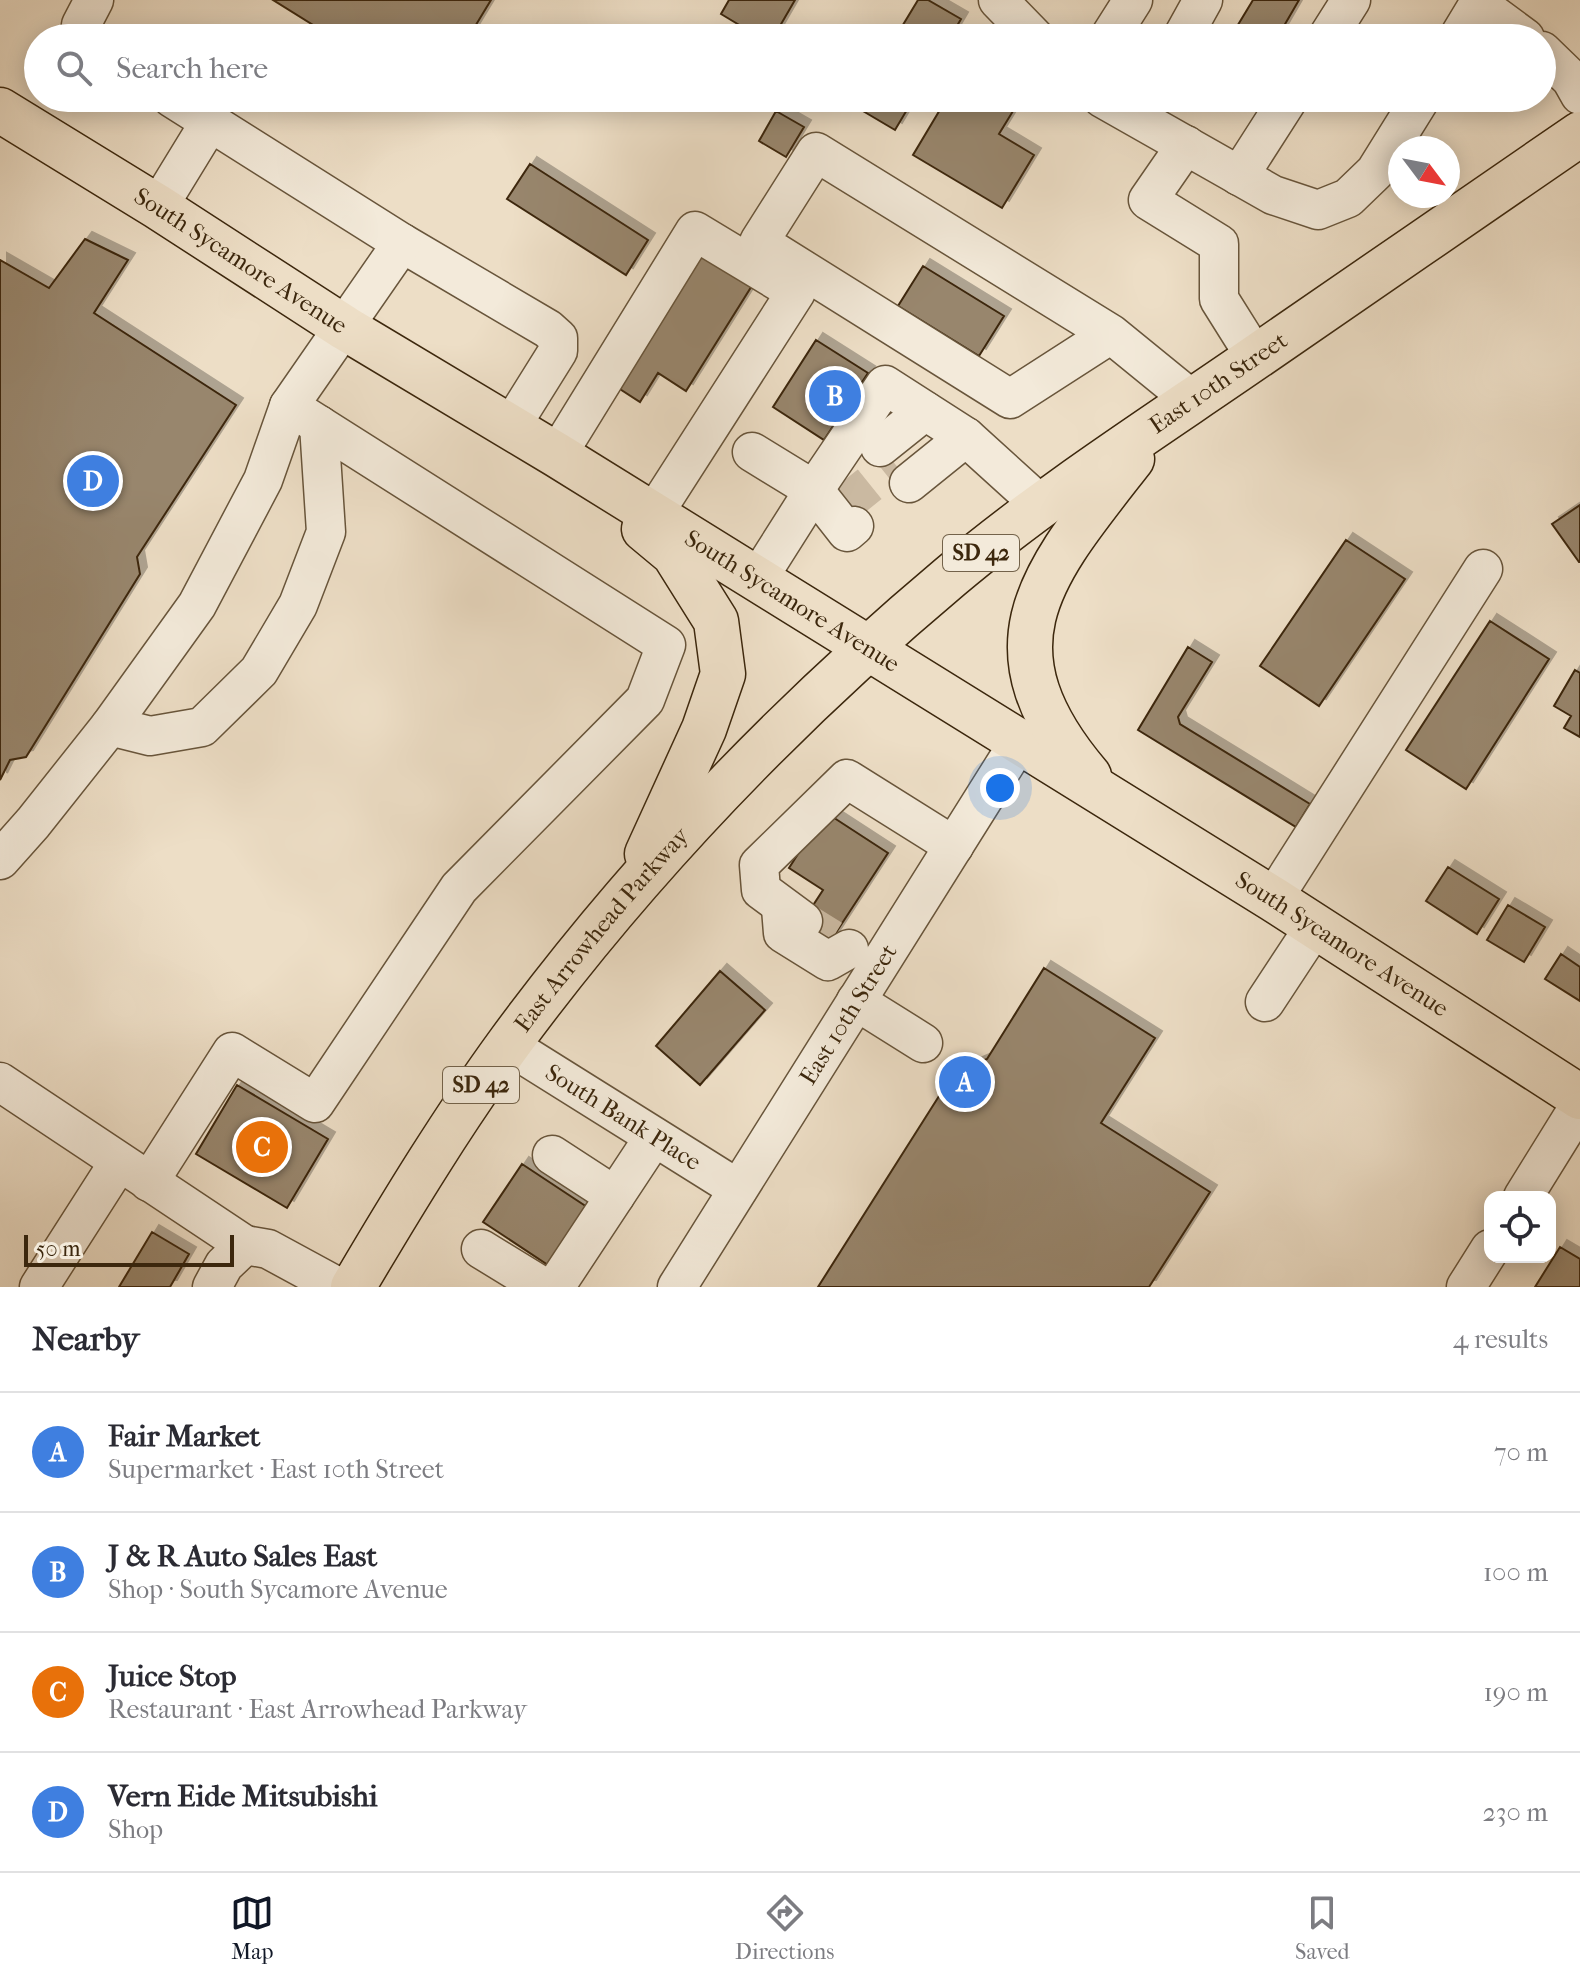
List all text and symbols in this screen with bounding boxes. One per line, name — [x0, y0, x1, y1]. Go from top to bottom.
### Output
search box — [24, 24, 1556, 112]
icon: search — [52, 46, 96, 90]
text: Search here — [116, 51, 268, 86]
north arrow — [1388, 136, 1460, 208]
street label: South Sycamore Avenue — [129, 182, 352, 340]
street label: East 10th Street — [1144, 326, 1293, 439]
pin: B — [809, 366, 861, 426]
pin: D — [67, 451, 119, 511]
street label: South Sycamore Avenue — [680, 524, 905, 678]
road number: SD 42 — [943, 535, 1019, 571]
your location — [980, 768, 1020, 808]
street label: East Arrowhead Parkway — [509, 821, 695, 1037]
street label: South Sycamore Avenue — [1230, 865, 1454, 1023]
street label: East 10th Street — [794, 938, 903, 1090]
pin: A — [939, 1052, 991, 1112]
street label: South Bank Place — [540, 1058, 706, 1176]
road number: SD 42 — [443, 1067, 519, 1103]
pin: C — [236, 1117, 288, 1177]
map controls — [1484, 1191, 1556, 1263]
button: locate — [1484, 1191, 1556, 1263]
scale bar — [24, 1231, 234, 1267]
text: 50 m — [36, 1236, 81, 1262]
text: Nearby — [32, 1319, 139, 1359]
text: 4 results — [1453, 1324, 1548, 1355]
text: Fair Market — [108, 1419, 260, 1454]
text: A — [50, 1437, 66, 1468]
text: 70 m — [1494, 1437, 1548, 1468]
text: Supermarket · East 10th Street — [108, 1454, 444, 1485]
text: J & R Auto Sales East — [108, 1539, 377, 1574]
text: B — [50, 1557, 66, 1588]
text: 100 m — [1483, 1557, 1548, 1588]
text: Shop · South Sycamore Avenue — [108, 1574, 448, 1605]
text: Juice Stop — [108, 1659, 237, 1694]
text: C — [49, 1677, 67, 1708]
text: 190 m — [1484, 1677, 1548, 1708]
text: Restaurant · East Arrowhead Parkway — [108, 1694, 527, 1725]
text: Vern Eide Mitsubishi — [108, 1779, 378, 1814]
text: D — [48, 1797, 68, 1828]
text: 230 m — [1482, 1797, 1548, 1828]
text: Shop — [108, 1814, 163, 1845]
tab: Map — [230, 1891, 274, 1965]
tab: Directions — [735, 1891, 834, 1965]
tab: Saved — [1295, 1891, 1350, 1965]

